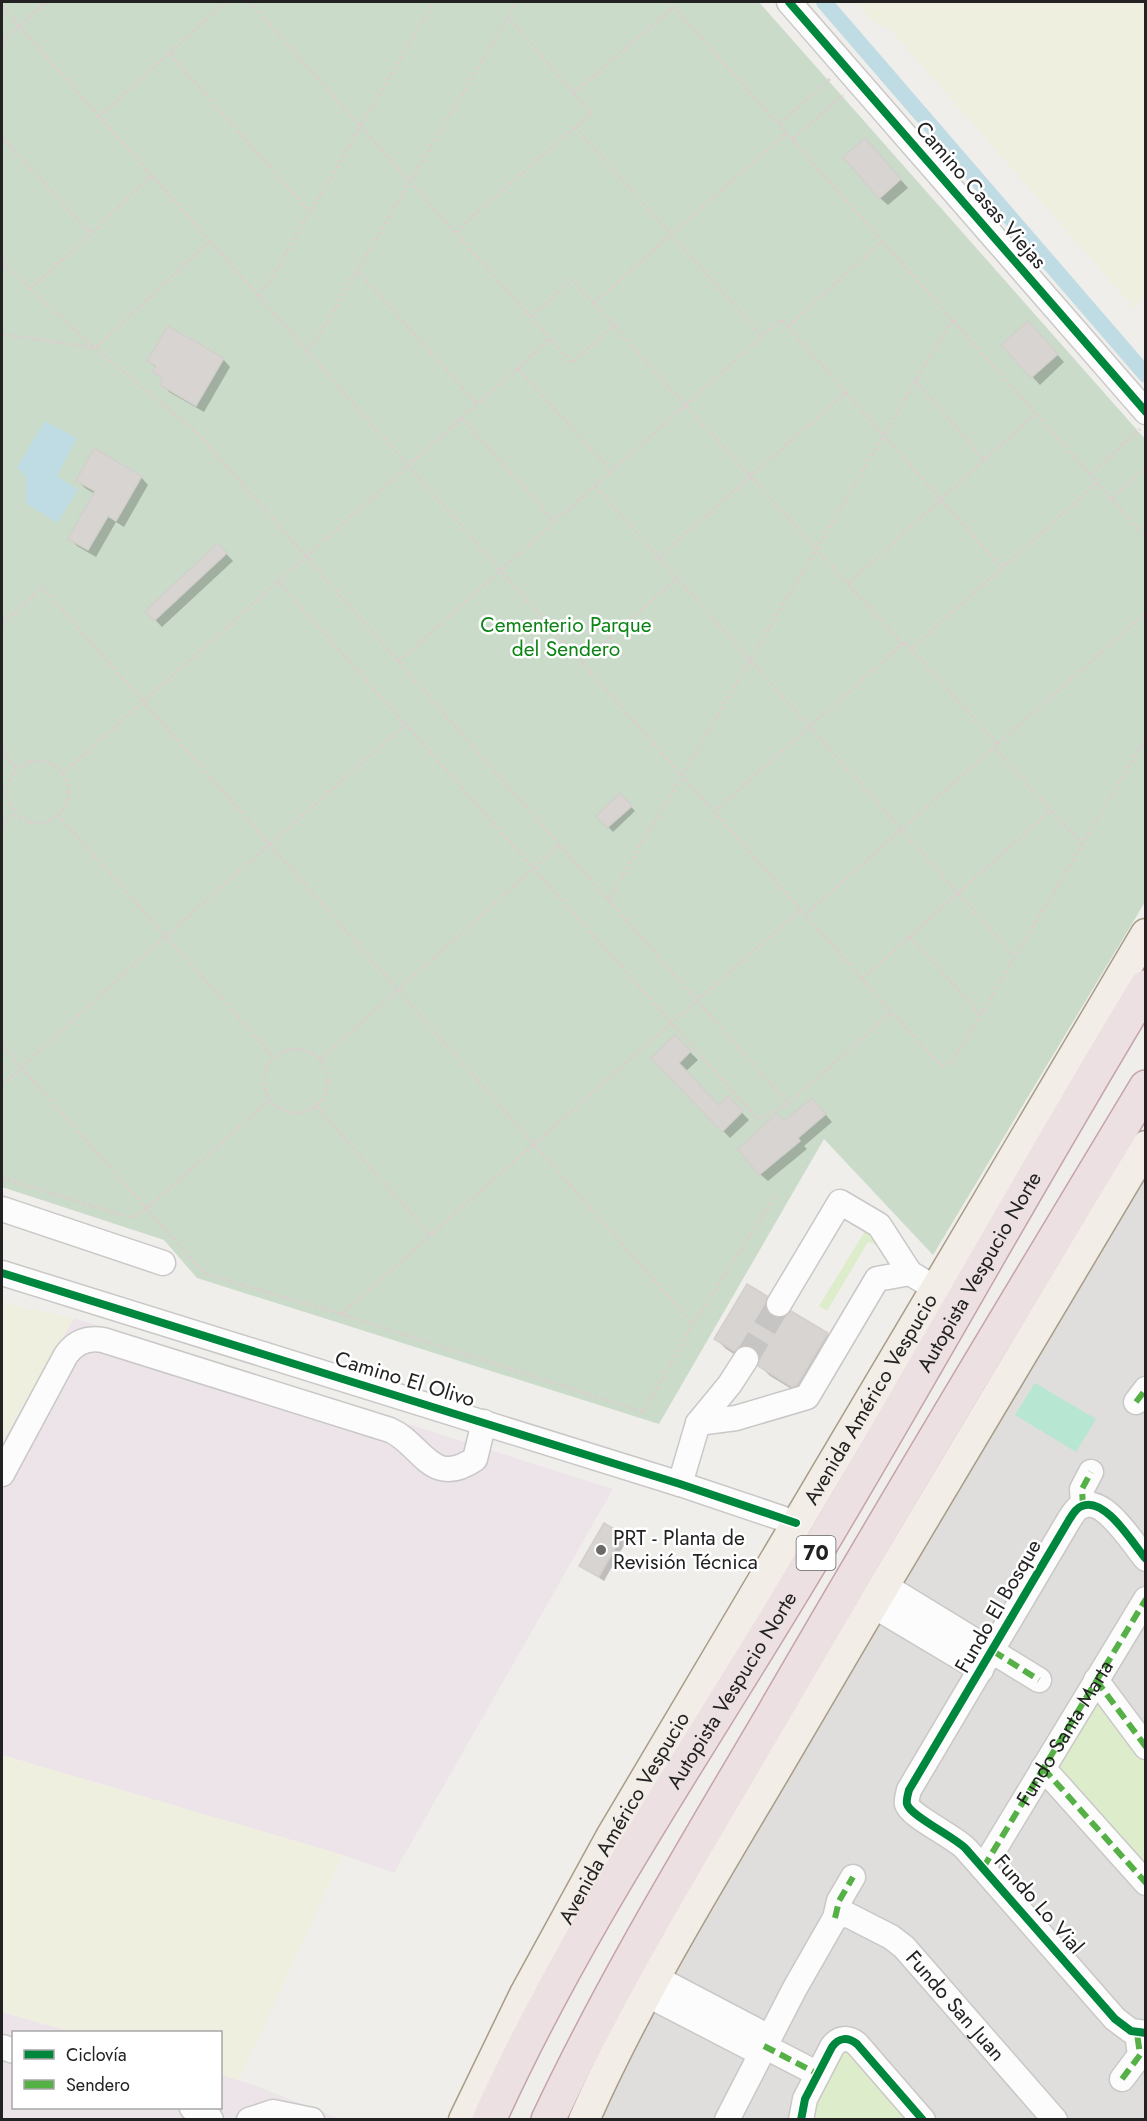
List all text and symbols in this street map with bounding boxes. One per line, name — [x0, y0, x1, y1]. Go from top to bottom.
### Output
street label: Camino Casas Viejas — [908, 115, 1054, 275]
park label: Cementerio Parque del Sendero — [480, 610, 652, 664]
street label: Autopista Vespucio Norte — [910, 1166, 1049, 1378]
street label: Avenida Américo Vespucio — [796, 1288, 945, 1510]
street label: Camino El Olivo — [331, 1343, 479, 1415]
place label: PRT - Planta de Revisión Técnica — [613, 1523, 758, 1577]
street label: Fundo El Bosque — [948, 1533, 1049, 1678]
road number: 70 — [796, 1536, 836, 1570]
marker: PRT - Planta de Revisión Técnica — [594, 1543, 608, 1557]
street label: Autopista Vespucio Norte — [659, 1586, 804, 1795]
street label: Fundo Santa Marta — [1009, 1654, 1121, 1811]
street label: Avenida Américo Vespucio — [551, 1706, 697, 1930]
street label: Fundo Lo Vial — [987, 1848, 1091, 1960]
street label: Fundo San Juan — [899, 1944, 1012, 2068]
legend — [12, 2031, 222, 2109]
text: Ciclovía — [66, 2042, 127, 2068]
text: Sendero — [66, 2072, 130, 2098]

